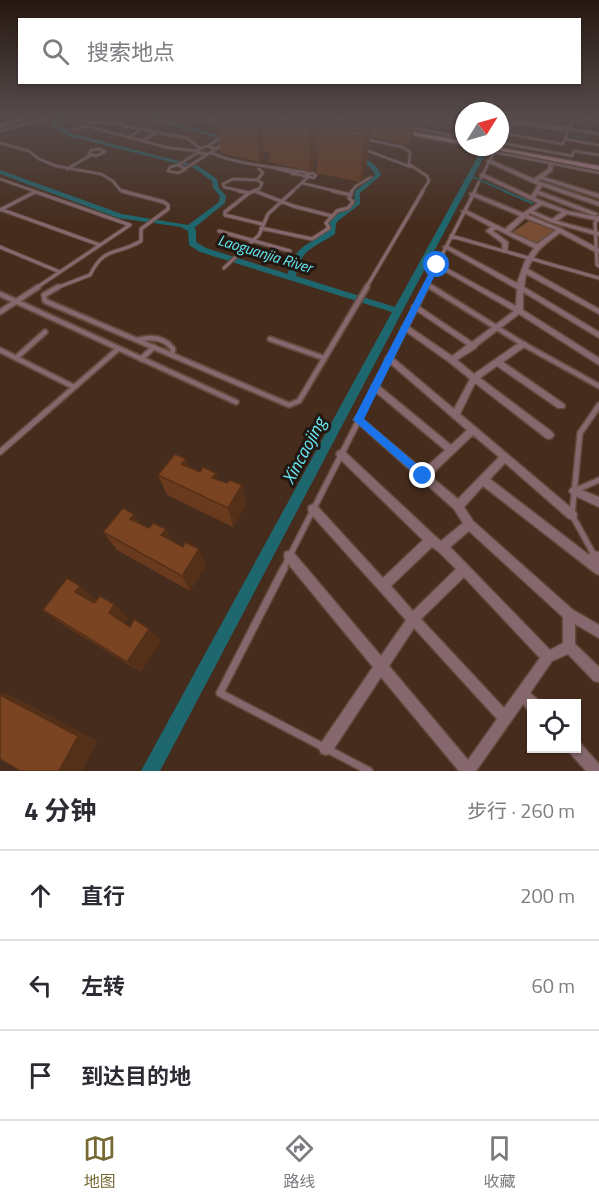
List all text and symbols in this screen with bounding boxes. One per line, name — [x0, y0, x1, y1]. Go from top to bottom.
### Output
search box — [18, 18, 581, 84]
icon: search — [39, 35, 72, 68]
text: 搜索地点 — [87, 35, 175, 69]
north arrow — [455, 102, 509, 156]
water label: Laoguanjia River — [215, 228, 317, 279]
route start — [423, 251, 449, 277]
water label: Xincaojing — [275, 410, 334, 489]
route end — [409, 462, 435, 488]
map controls — [527, 699, 581, 753]
button: locate — [527, 699, 581, 753]
text: 4 分钟 — [24, 791, 96, 830]
text: 步行 · 260 m — [467, 795, 575, 826]
icon: ahead — [24, 879, 57, 912]
text: 直行 — [81, 879, 125, 913]
text: 200 m — [520, 880, 575, 911]
icon: left — [24, 969, 57, 1002]
text: 左转 — [81, 969, 125, 1003]
text: 60 m — [531, 970, 575, 1001]
icon: arrive — [24, 1059, 57, 1092]
text: 到达目的地 — [81, 1059, 191, 1093]
tab: 地图 — [83, 1132, 116, 1193]
tab: 路线 — [283, 1132, 316, 1193]
tab: 收藏 — [483, 1132, 516, 1193]

